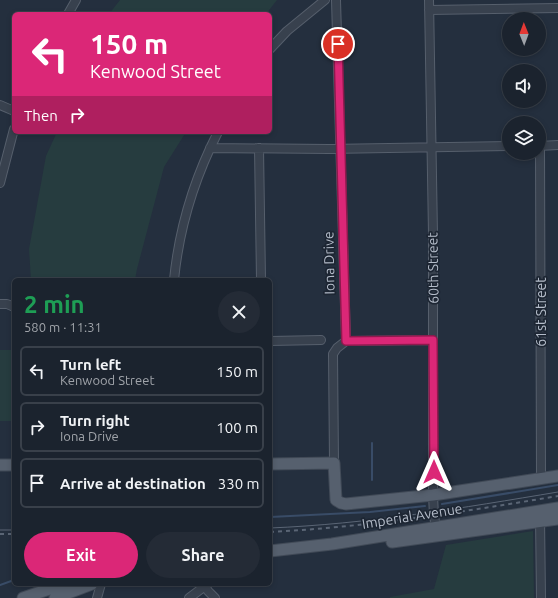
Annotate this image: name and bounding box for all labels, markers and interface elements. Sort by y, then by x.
north arrow [502,12,546,56]
map controls [502,12,546,160]
pin [321,27,355,61]
icon: left [24,28,76,80]
text: 150 m [90,28,168,59]
icon: arrive [327,33,349,55]
text: Kenwood Street [90,61,221,81]
button: sound [502,64,546,108]
icon: right [66,104,88,126]
text: Then [24,107,58,124]
button: layers [502,116,546,160]
street label: Iona Drive [320,231,338,295]
street label: 60th Street [424,232,442,304]
street label: 61st Street [533,277,549,347]
text: 2 min [24,291,85,318]
button: close [218,291,260,333]
text: 580 m · 11:31 [24,320,102,334]
text: Turn left [60,356,121,373]
icon: left [26,360,48,382]
text: 150 m [216,363,258,380]
text: Kenwood Street [60,373,155,387]
text: Turn right [60,412,130,429]
icon: right [26,416,48,438]
text: 100 m [216,419,258,436]
text: Iona Drive [60,429,119,443]
position arrow [413,451,455,493]
icon: arrive [26,472,48,494]
text: Arrive at destination [60,475,206,492]
text: 330 m [218,475,260,492]
street label: Imperial Avenue [361,500,463,532]
button: Exit [24,532,138,578]
button: Share [146,532,260,578]

